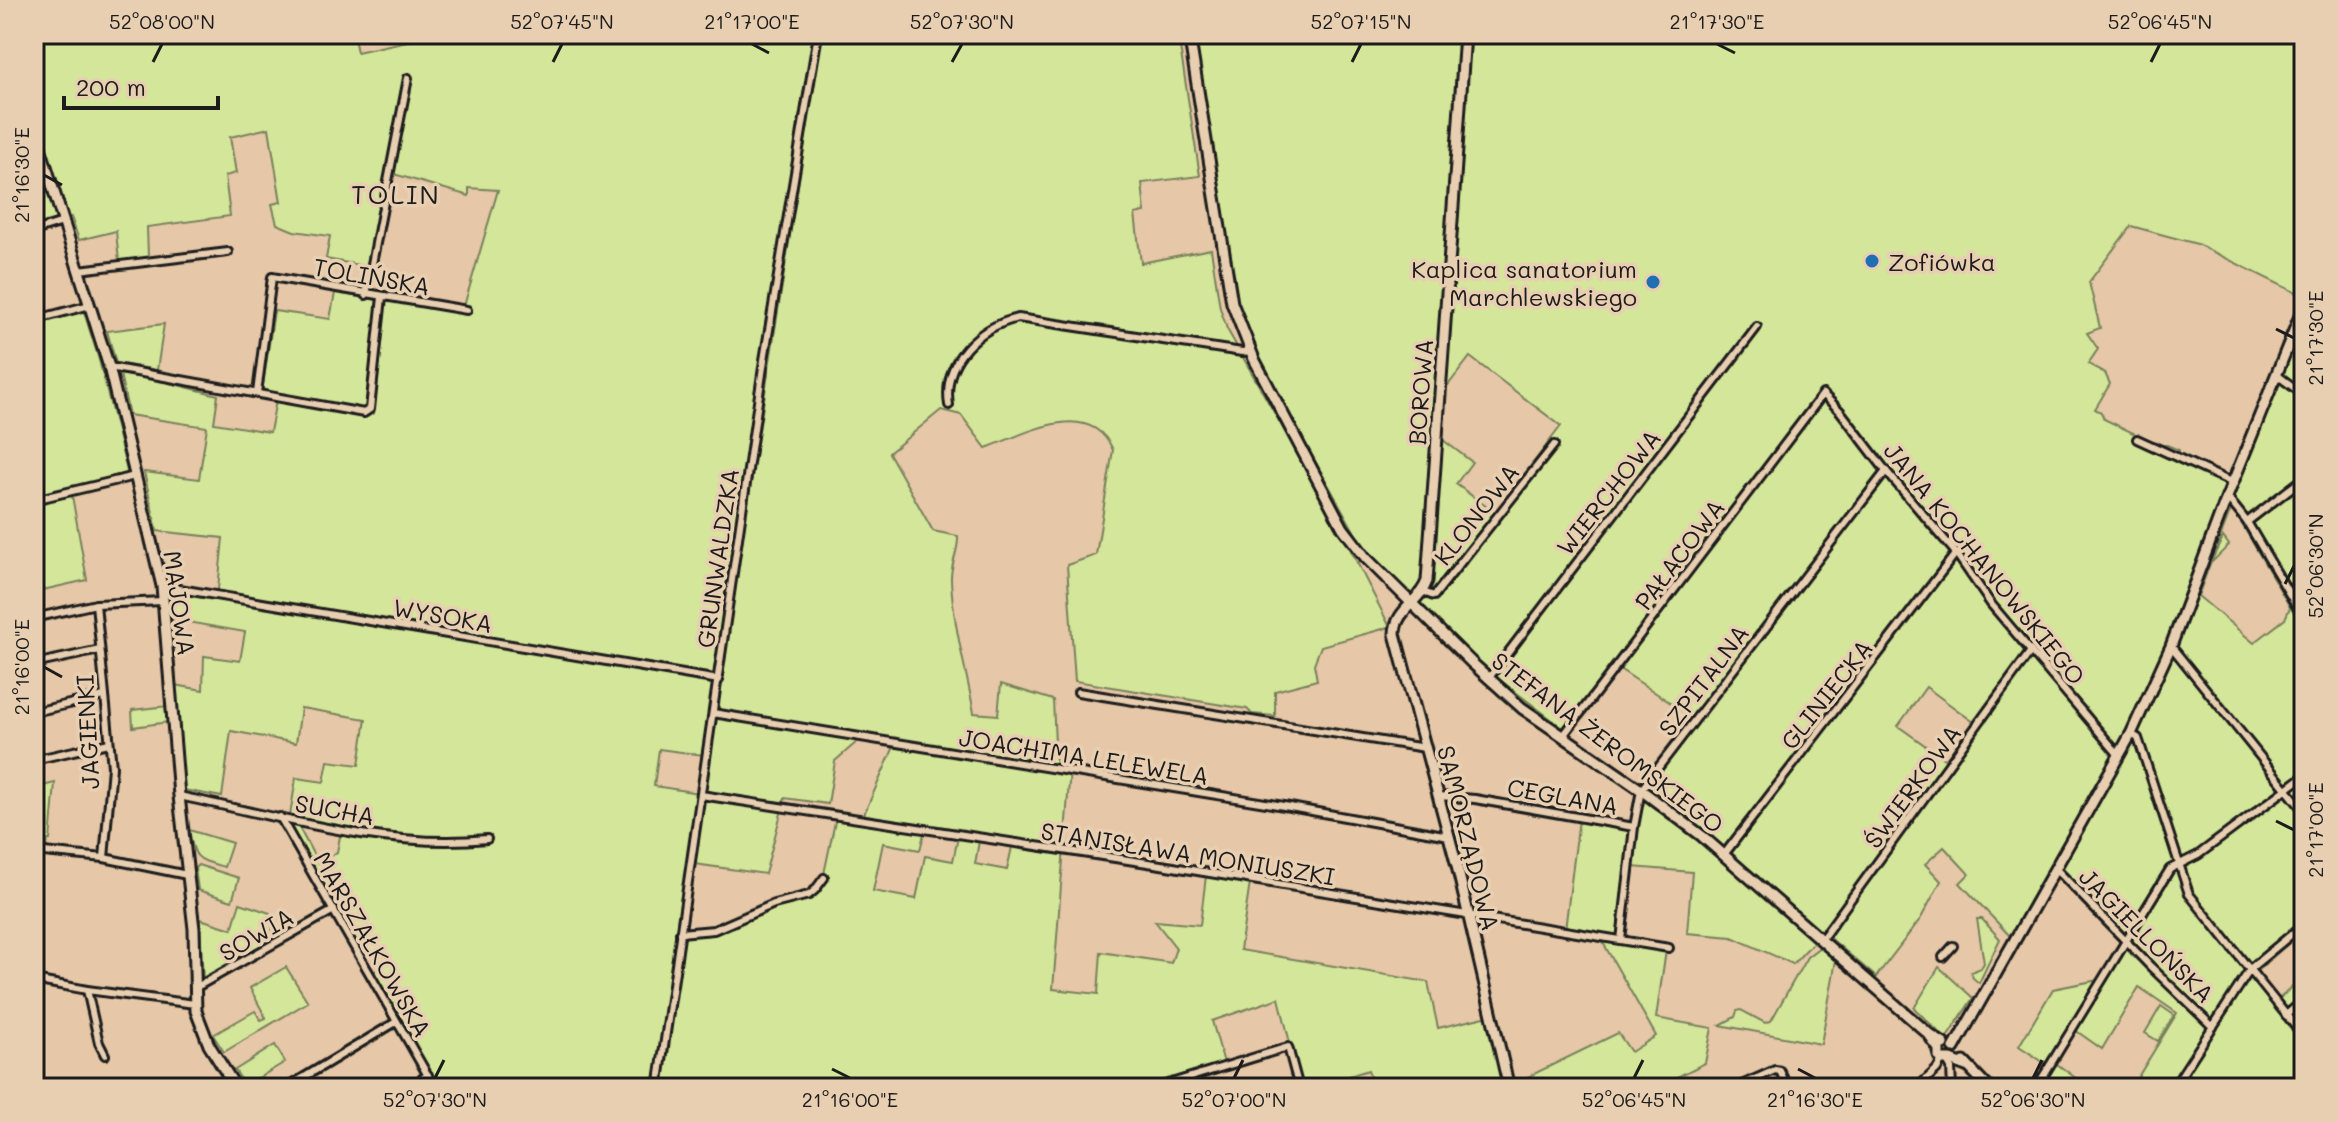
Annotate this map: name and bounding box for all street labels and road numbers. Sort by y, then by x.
street label: TOLIŃSKA [311,250,433,302]
street label: BOROWA [1401,338,1439,446]
street label: WIERCHOWA [1549,423,1667,561]
street label: JANA KOCHANOWSKIEGO [1878,435,2092,691]
street label: KLONOWA [1427,457,1525,571]
street label: GRUNWALDZKA [689,466,745,650]
street label: PAŁACOWA [1627,492,1731,616]
street label: MAJOWA [157,549,203,657]
street label: WYSOKA [391,591,495,639]
street label: SZPITALNA [1651,618,1755,742]
street label: GLINIECKA [1773,633,1879,755]
street label: STEFANA ŻEROMSKIEGO [1486,645,1730,839]
street label: JAGIENKI [69,674,105,790]
street label: ŚWIERKOWA [1857,718,1967,854]
street label: JOACHIMA LELEWELA [957,721,1211,791]
street label: SAMORZĄDOWA [1431,742,1507,934]
street label: CEGLANA [1505,771,1621,821]
street label: SUCHA [293,787,377,831]
street label: STANISŁAWA MONIUSZKI [1039,814,1337,892]
street label: MARSZAŁKOWSKA [307,846,439,1042]
street label: JAGIELLOŃSKA [2073,861,2221,1009]
street label: SOWIA [213,900,299,968]

